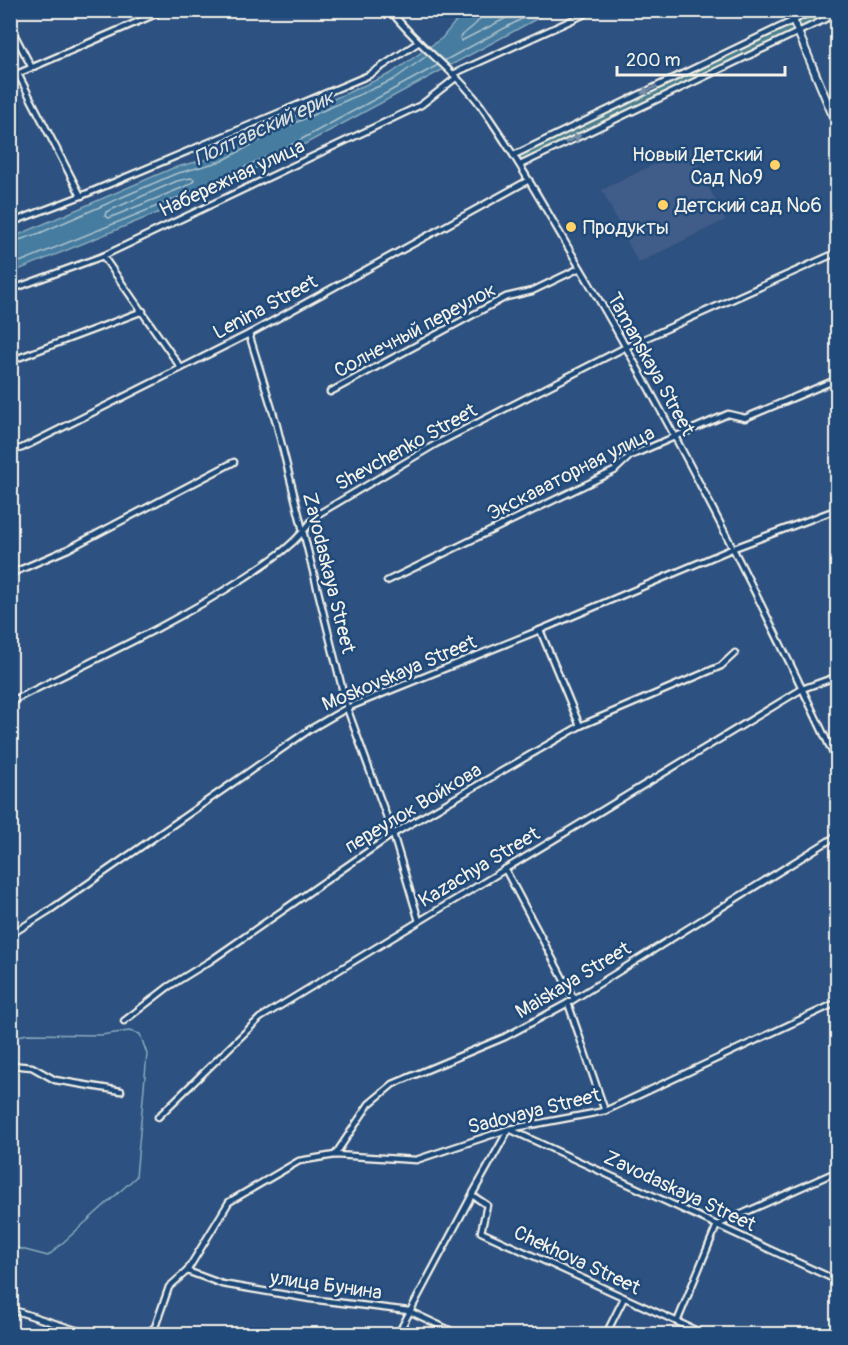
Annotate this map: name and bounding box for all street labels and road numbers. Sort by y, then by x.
street label: Набережная улица [155,133,309,223]
street label: Lenina Street [209,269,322,345]
street label: Солнечный переулок [330,277,500,383]
street label: Tamanskaya Street [601,288,701,441]
street label: Shevchenko Street [331,397,482,496]
street label: Экскаваторная улица [483,420,659,526]
street label: Zavodaskaya Street [297,490,361,657]
street label: Moskovskaya Street [318,629,481,717]
street label: переулок Войкова [340,757,486,859]
street label: Kazachya Street [414,821,545,913]
street label: Maiskaya Street [511,935,636,1024]
street label: Sadovaya Street [465,1082,604,1140]
street label: Zavodaskaya Street [600,1145,761,1238]
street label: Chekhova Street [510,1220,645,1301]
street label: улица Бунина [267,1265,384,1305]

